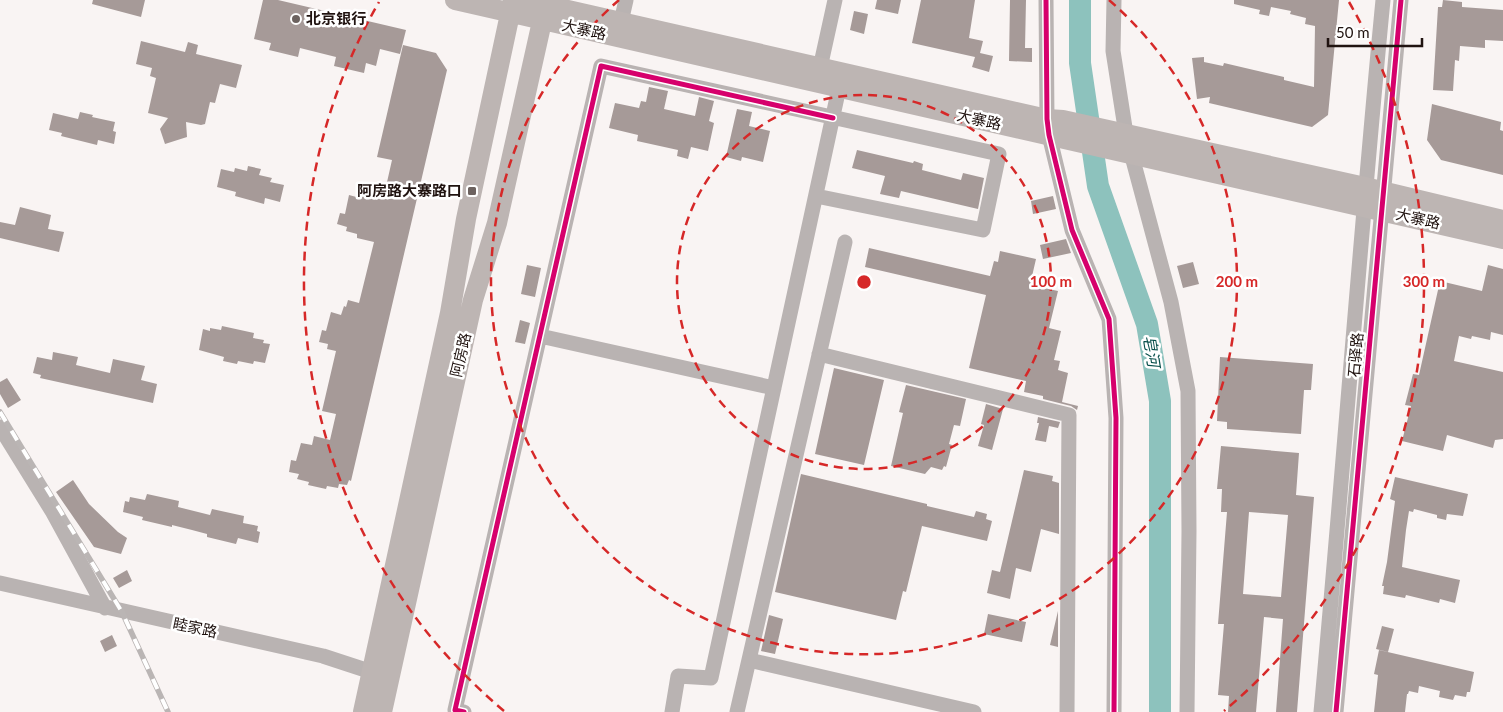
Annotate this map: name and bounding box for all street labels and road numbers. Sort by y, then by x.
street label: 大寨路 [560,15,608,43]
street label: 大寨路 [955,105,1003,133]
street label: 大寨路 [1394,204,1442,232]
street label: 阿房路 [446,331,474,379]
street label: 石驿路 [1344,332,1366,378]
street label: 睦家路 [171,614,219,641]

